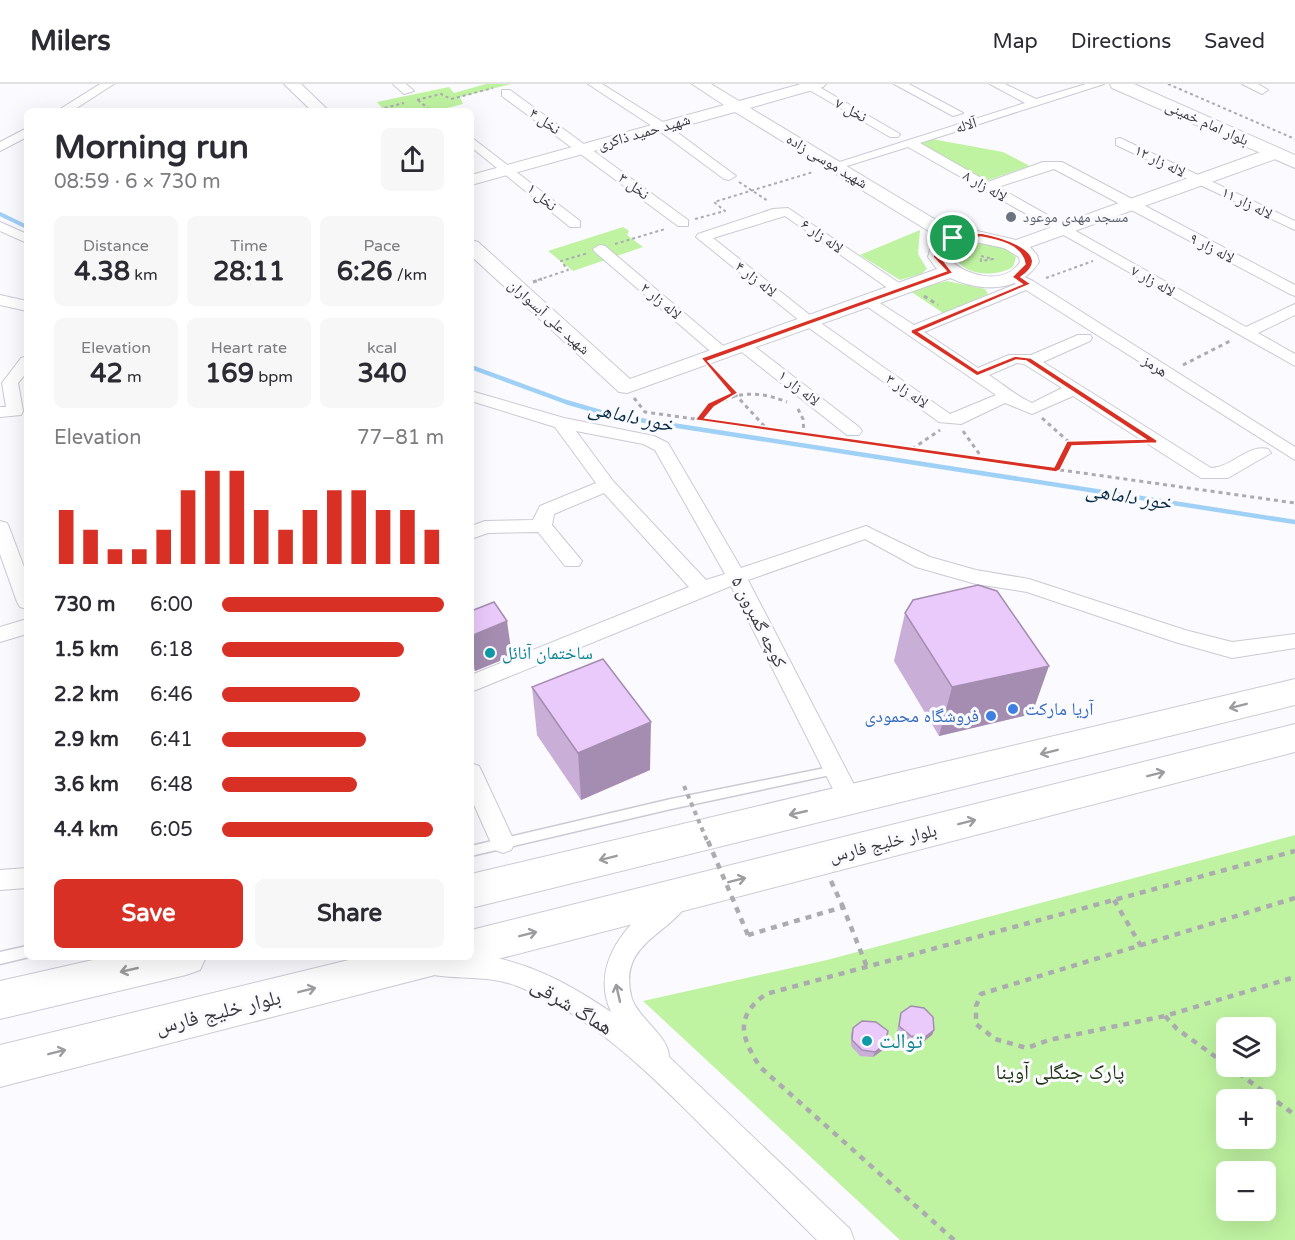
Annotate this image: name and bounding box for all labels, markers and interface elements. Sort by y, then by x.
text: Milers [30,24,111,58]
text: Map [992,29,1038,54]
text: Directions [1071,29,1171,54]
text: Saved [1204,29,1265,54]
street label: نخل ۷ [831,94,870,127]
street label: بلوار امام خمینی [1162,97,1251,150]
street label: نخل ۴ [525,104,564,139]
street label: شهید حمید ذاکری [596,110,693,155]
street label: آلاله [953,113,980,137]
text: Morning run [54,128,249,167]
button: share [381,128,444,191]
street label: شهید موسی زاده [783,130,871,193]
street label: لاله زار ۱۲ [1132,141,1188,181]
street label: لاله زار ۸ [960,166,1010,206]
street label: نخل ۳ [615,169,653,204]
text: 08:59 · 6 × 730 m [54,170,221,194]
street label: نخل ۱ [523,179,561,215]
street label: لاله زار ۱۱ [1219,183,1275,223]
place label: مسجد مهدی موعود [1023,208,1128,227]
marker: مسجد مهدی موعود [1004,210,1018,224]
pin [927,212,978,263]
street label: لاله زار ۶ [797,215,847,257]
icon: arrive [936,221,969,254]
street label: لاله زار ۹ [1187,229,1237,267]
text: Distance [83,236,149,256]
text: Time [230,236,268,256]
text: Pace [364,236,400,256]
text: 4.38 [74,256,130,287]
text: 28:11 [213,256,285,287]
text: 6:26 [337,256,393,287]
street label: لاله زار ۴ [732,257,780,301]
street label: لاله زار ۷ [1128,262,1178,300]
text: km [130,265,158,285]
text: /km [393,265,427,285]
street label: شهید علی آبسواران [504,276,594,359]
street label: لاله زار ۲ [637,279,685,323]
text: Elevation [81,338,151,358]
text: Heart rate [211,338,287,358]
text: kcal [367,338,397,358]
street label: هرمز [1138,351,1171,381]
text: 42 [90,358,123,389]
text: 169 [205,358,254,389]
text: 340 [358,358,406,389]
street label: لاله زار ۱ [775,366,823,410]
text: m [123,367,142,387]
text: bpm [254,367,293,387]
street label: لاله زار ۳ [882,370,932,412]
water label: خور داماهی [586,396,676,438]
text: Elevation [54,426,141,450]
text: 77–81 m [357,426,444,450]
water label: خور داماهی [1084,478,1174,516]
street label: کوچه گمبرون ۵ [727,573,792,672]
text: 730 m [54,593,115,617]
text: 6:00 [150,593,193,617]
text: 1.5 km [54,638,119,662]
text: 6:18 [150,638,193,662]
place label: ساختمان آنائل [502,642,593,664]
marker: ساختمان آنائل [483,646,497,660]
text: 2.2 km [54,683,119,707]
text: 6:46 [150,683,193,707]
place label: آریا مارکت [1025,698,1094,720]
one-way arrow [1229,700,1248,712]
marker: آریا مارکت [1006,702,1020,716]
place label: فروشگاه محمودی [864,705,979,727]
marker: فروشگاه محمودی [984,709,998,723]
text: 2.9 km [54,728,119,752]
text: 6:41 [150,728,193,752]
one-way arrow [1040,746,1059,758]
one-way arrow [1146,767,1165,779]
text: 3.6 km [54,773,119,797]
text: 6:48 [150,773,193,797]
one-way arrow [789,808,808,819]
one-way arrow [957,815,976,827]
text: 4.4 km [54,818,118,842]
text: 6:05 [150,818,193,842]
street label: بلوار خلیج فارس [827,819,939,868]
one-way arrow [599,853,618,865]
one-way arrow [727,874,746,886]
button: Save [54,879,243,948]
button: Share [255,879,444,948]
one-way arrow [518,927,537,939]
one-way arrow [120,965,139,977]
street label: هماگ شرقی [526,972,617,1041]
one-way arrow [297,983,316,995]
one-way arrow [612,984,623,1003]
street label: بلوار خلیج فارس [153,985,283,1040]
map controls [1216,1017,1276,1221]
button: layers [1216,1017,1276,1077]
place label: توالت [879,1029,923,1054]
marker: توالت [860,1034,874,1048]
one-way arrow [47,1046,66,1058]
park label: پارک جنگلی آوینا [996,1060,1124,1085]
button: + [1216,1089,1276,1149]
button: − [1216,1161,1276,1221]

